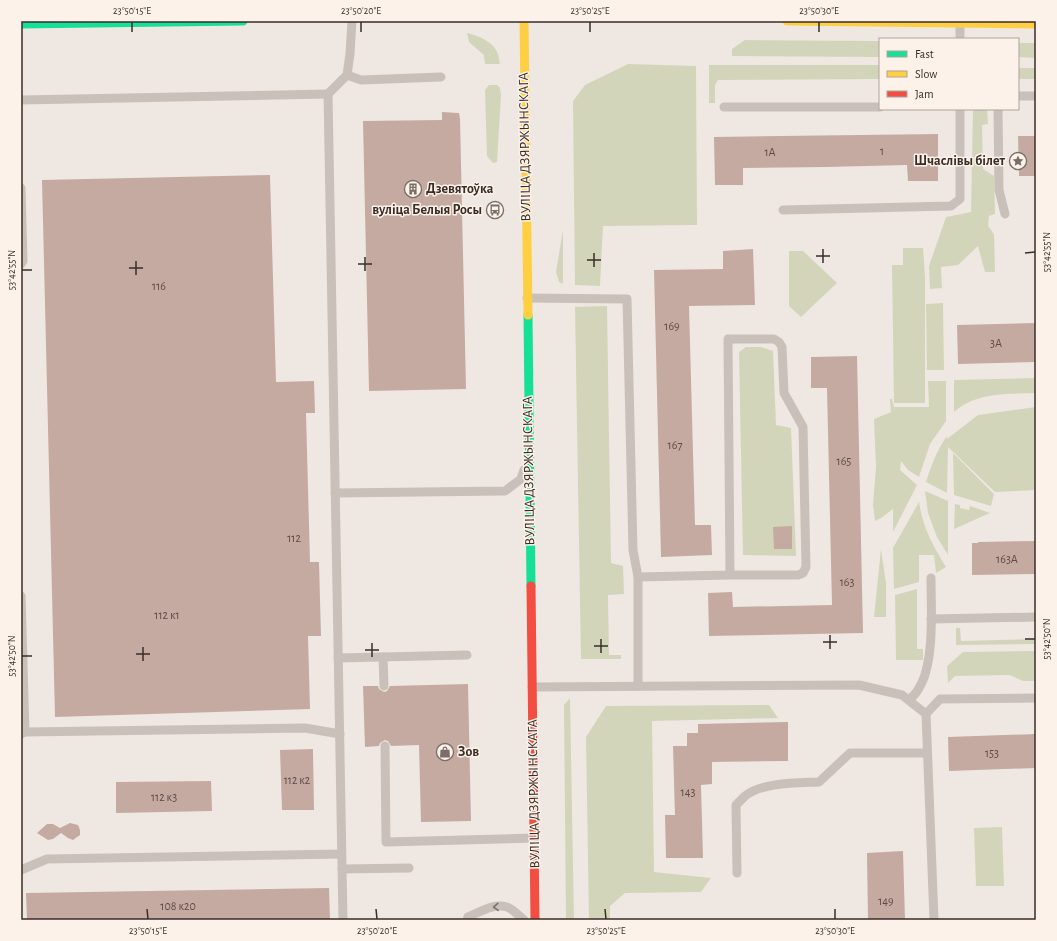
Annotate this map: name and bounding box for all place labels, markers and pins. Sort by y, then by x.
place icon: Шчаслівы білет [1008,151,1028,171]
place label: Шчаслівы білет [914,154,1006,168]
building icon: Дзевятоўка [403,179,423,199]
place label: Дзевятоўка [426,182,494,196]
bus stop icon: вуліца Белыя Росы [485,200,505,220]
place label: вуліца Белыя Росы [372,203,482,217]
shop icon: Зов [435,742,455,762]
place label: Зов [458,745,479,759]

